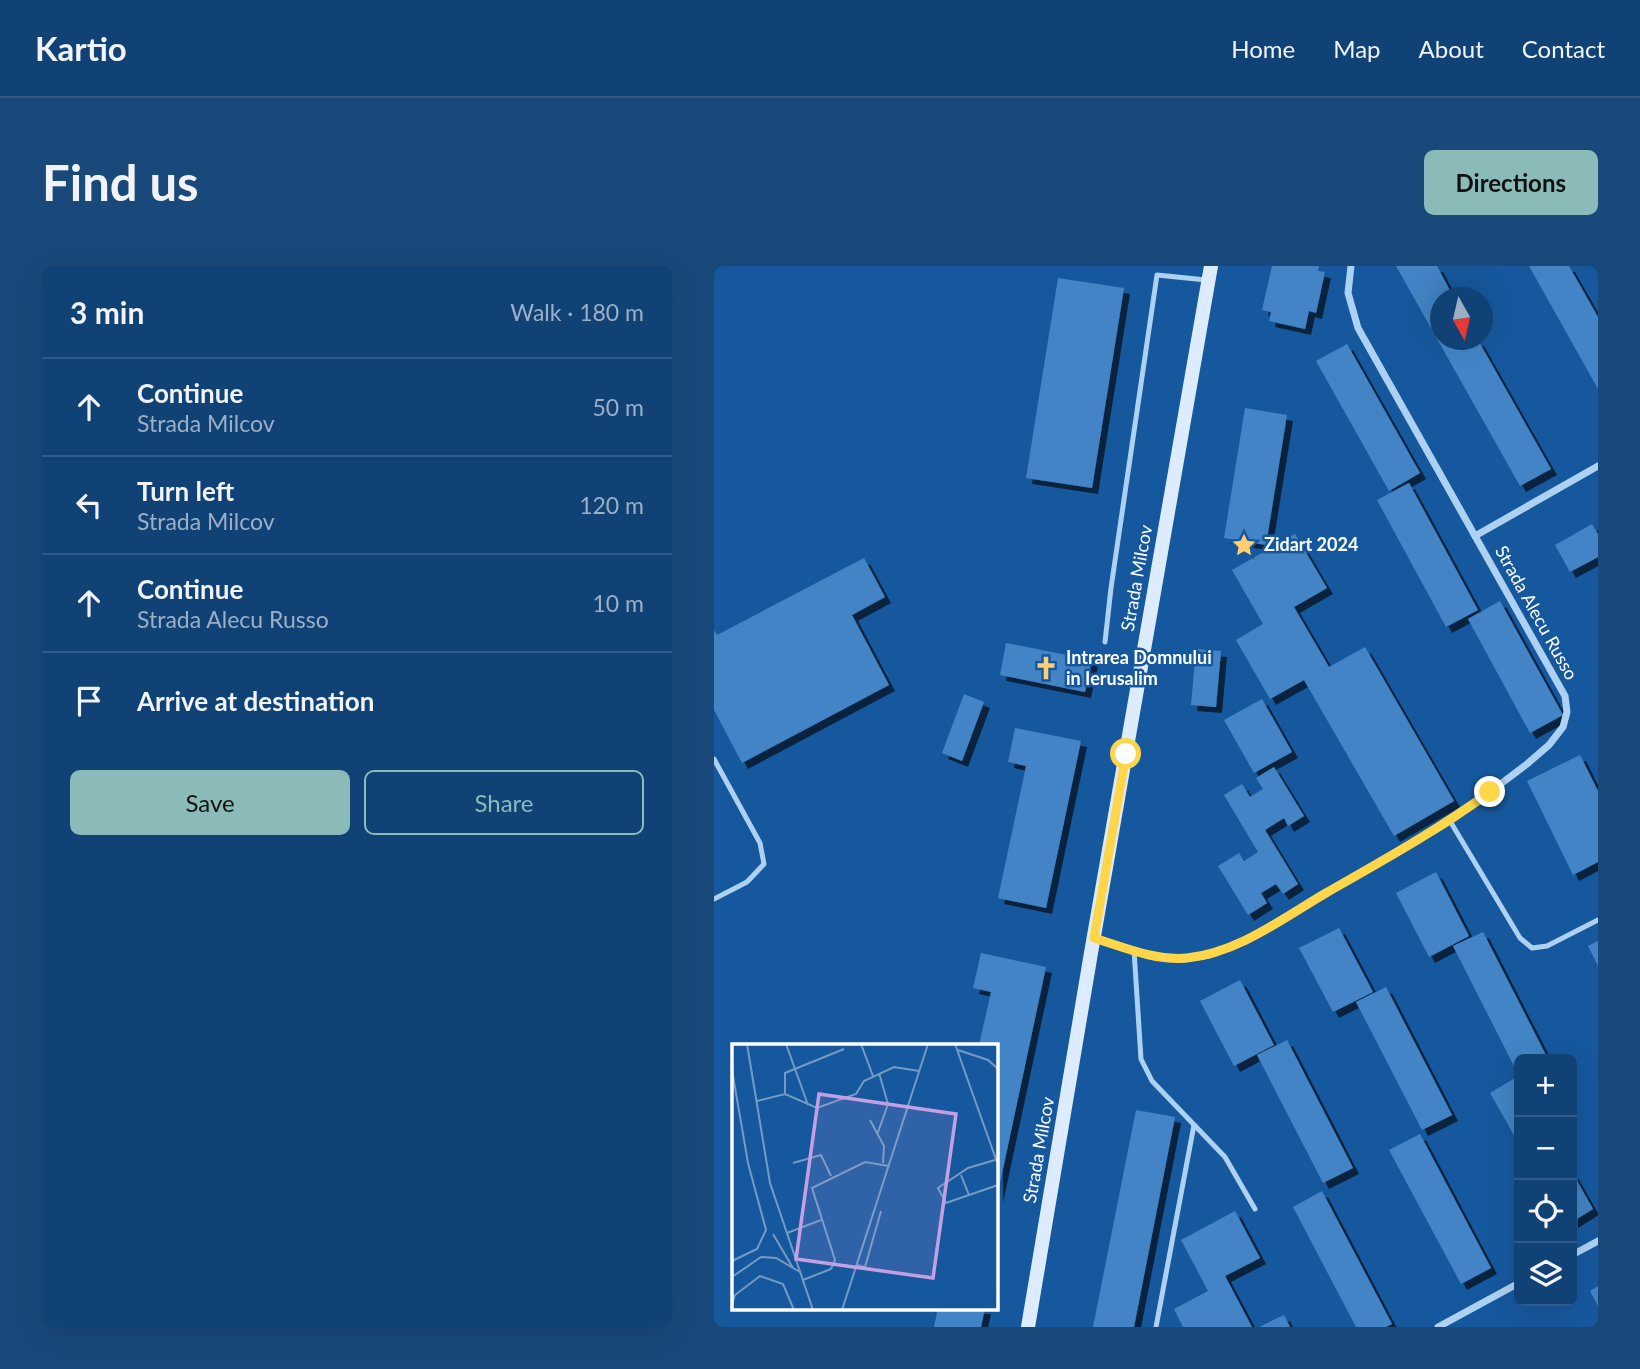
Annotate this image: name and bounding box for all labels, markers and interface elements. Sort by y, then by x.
text: Kartio [35,28,127,68]
text: Home [1231,34,1295,63]
text: Map [1333,34,1381,63]
text: About [1419,34,1484,63]
text: Contact [1522,34,1605,63]
button: Directions [1424,150,1598,215]
text: Find us [42,153,199,211]
north arrow [1430,287,1493,350]
text: 3 min [70,294,144,330]
text: Walk · 180 m [510,298,644,326]
text: Continue [137,377,243,409]
icon: ahead [70,388,108,426]
text: 50 m [593,393,644,421]
text: Strada Milcov [137,409,275,437]
text: Turn left [137,475,234,507]
icon: left [70,486,108,524]
text: 120 m [579,491,644,519]
text: Strada Milcov [137,507,275,535]
street label: Strada Milcov [1116,522,1156,633]
place icon: Zidart 2024 [1230,531,1258,559]
place label: Zidart 2024 [1264,533,1358,555]
street label: Strada Alecu Russo [1491,542,1583,683]
text: Continue [137,573,243,605]
icon: ahead [70,584,108,622]
text: 10 m [593,589,644,617]
text: Strada Alecu Russo [137,605,329,633]
place label: Intrarea Domnului in Ierusalim [1066,646,1212,689]
church icon: Intrarea Domnului in Ierusalim [1032,654,1060,682]
icon: arrive [70,682,108,720]
text: Arrive at destination [137,685,374,717]
route start [1110,738,1141,769]
button: Save [70,770,350,835]
button: Share [364,770,644,835]
route end [1474,776,1505,807]
inset map [732,1044,998,1310]
map controls [1514,1054,1577,1306]
button: + [1514,1054,1577,1117]
street label: Strada Milcov [1018,1094,1058,1205]
button: − [1514,1117,1577,1180]
button: locate [1514,1180,1577,1243]
button: layers [1514,1243,1577,1306]

